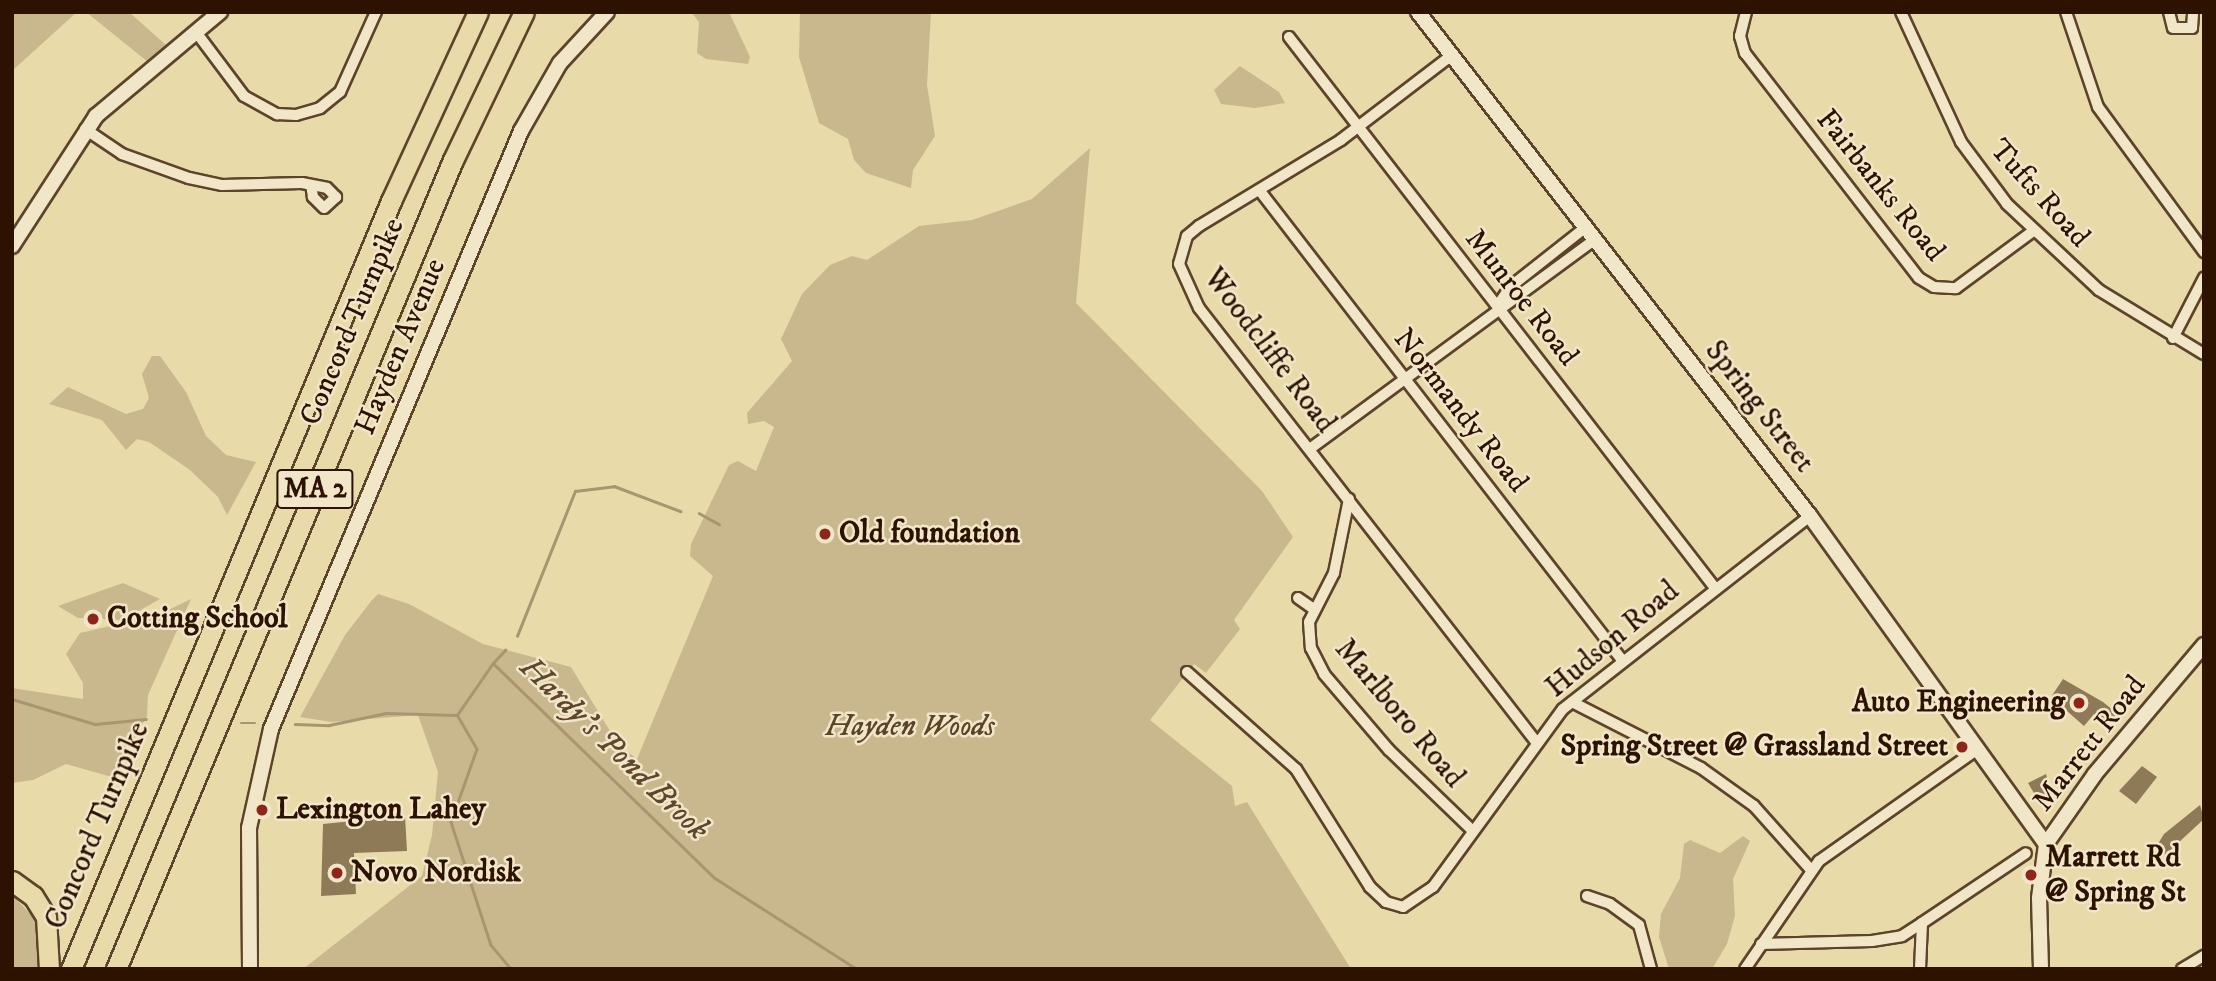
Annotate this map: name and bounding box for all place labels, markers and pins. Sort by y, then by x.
place label: Old foundation [839,516,1020,552]
marker: Old foundation [817,526,833,542]
place label: Cotting School [107,601,288,637]
marker: Cotting School [85,611,101,627]
place label: Auto Engineering [1852,685,2065,721]
marker: Auto Engineering [2071,695,2087,711]
place label: Spring Street @ Grassland Street [1561,729,1948,765]
marker: Spring Street @ Grassland Street [1954,739,1970,755]
place label: Lexington Lahey [276,792,486,828]
marker: Lexington Lahey [254,802,270,818]
place label: Marrett Rd @ Spring St [2045,840,2186,910]
place label: Novo Nordisk [351,855,521,891]
marker: Novo Nordisk [329,865,345,881]
marker: Marrett Rd @ Spring St [2023,867,2039,883]

